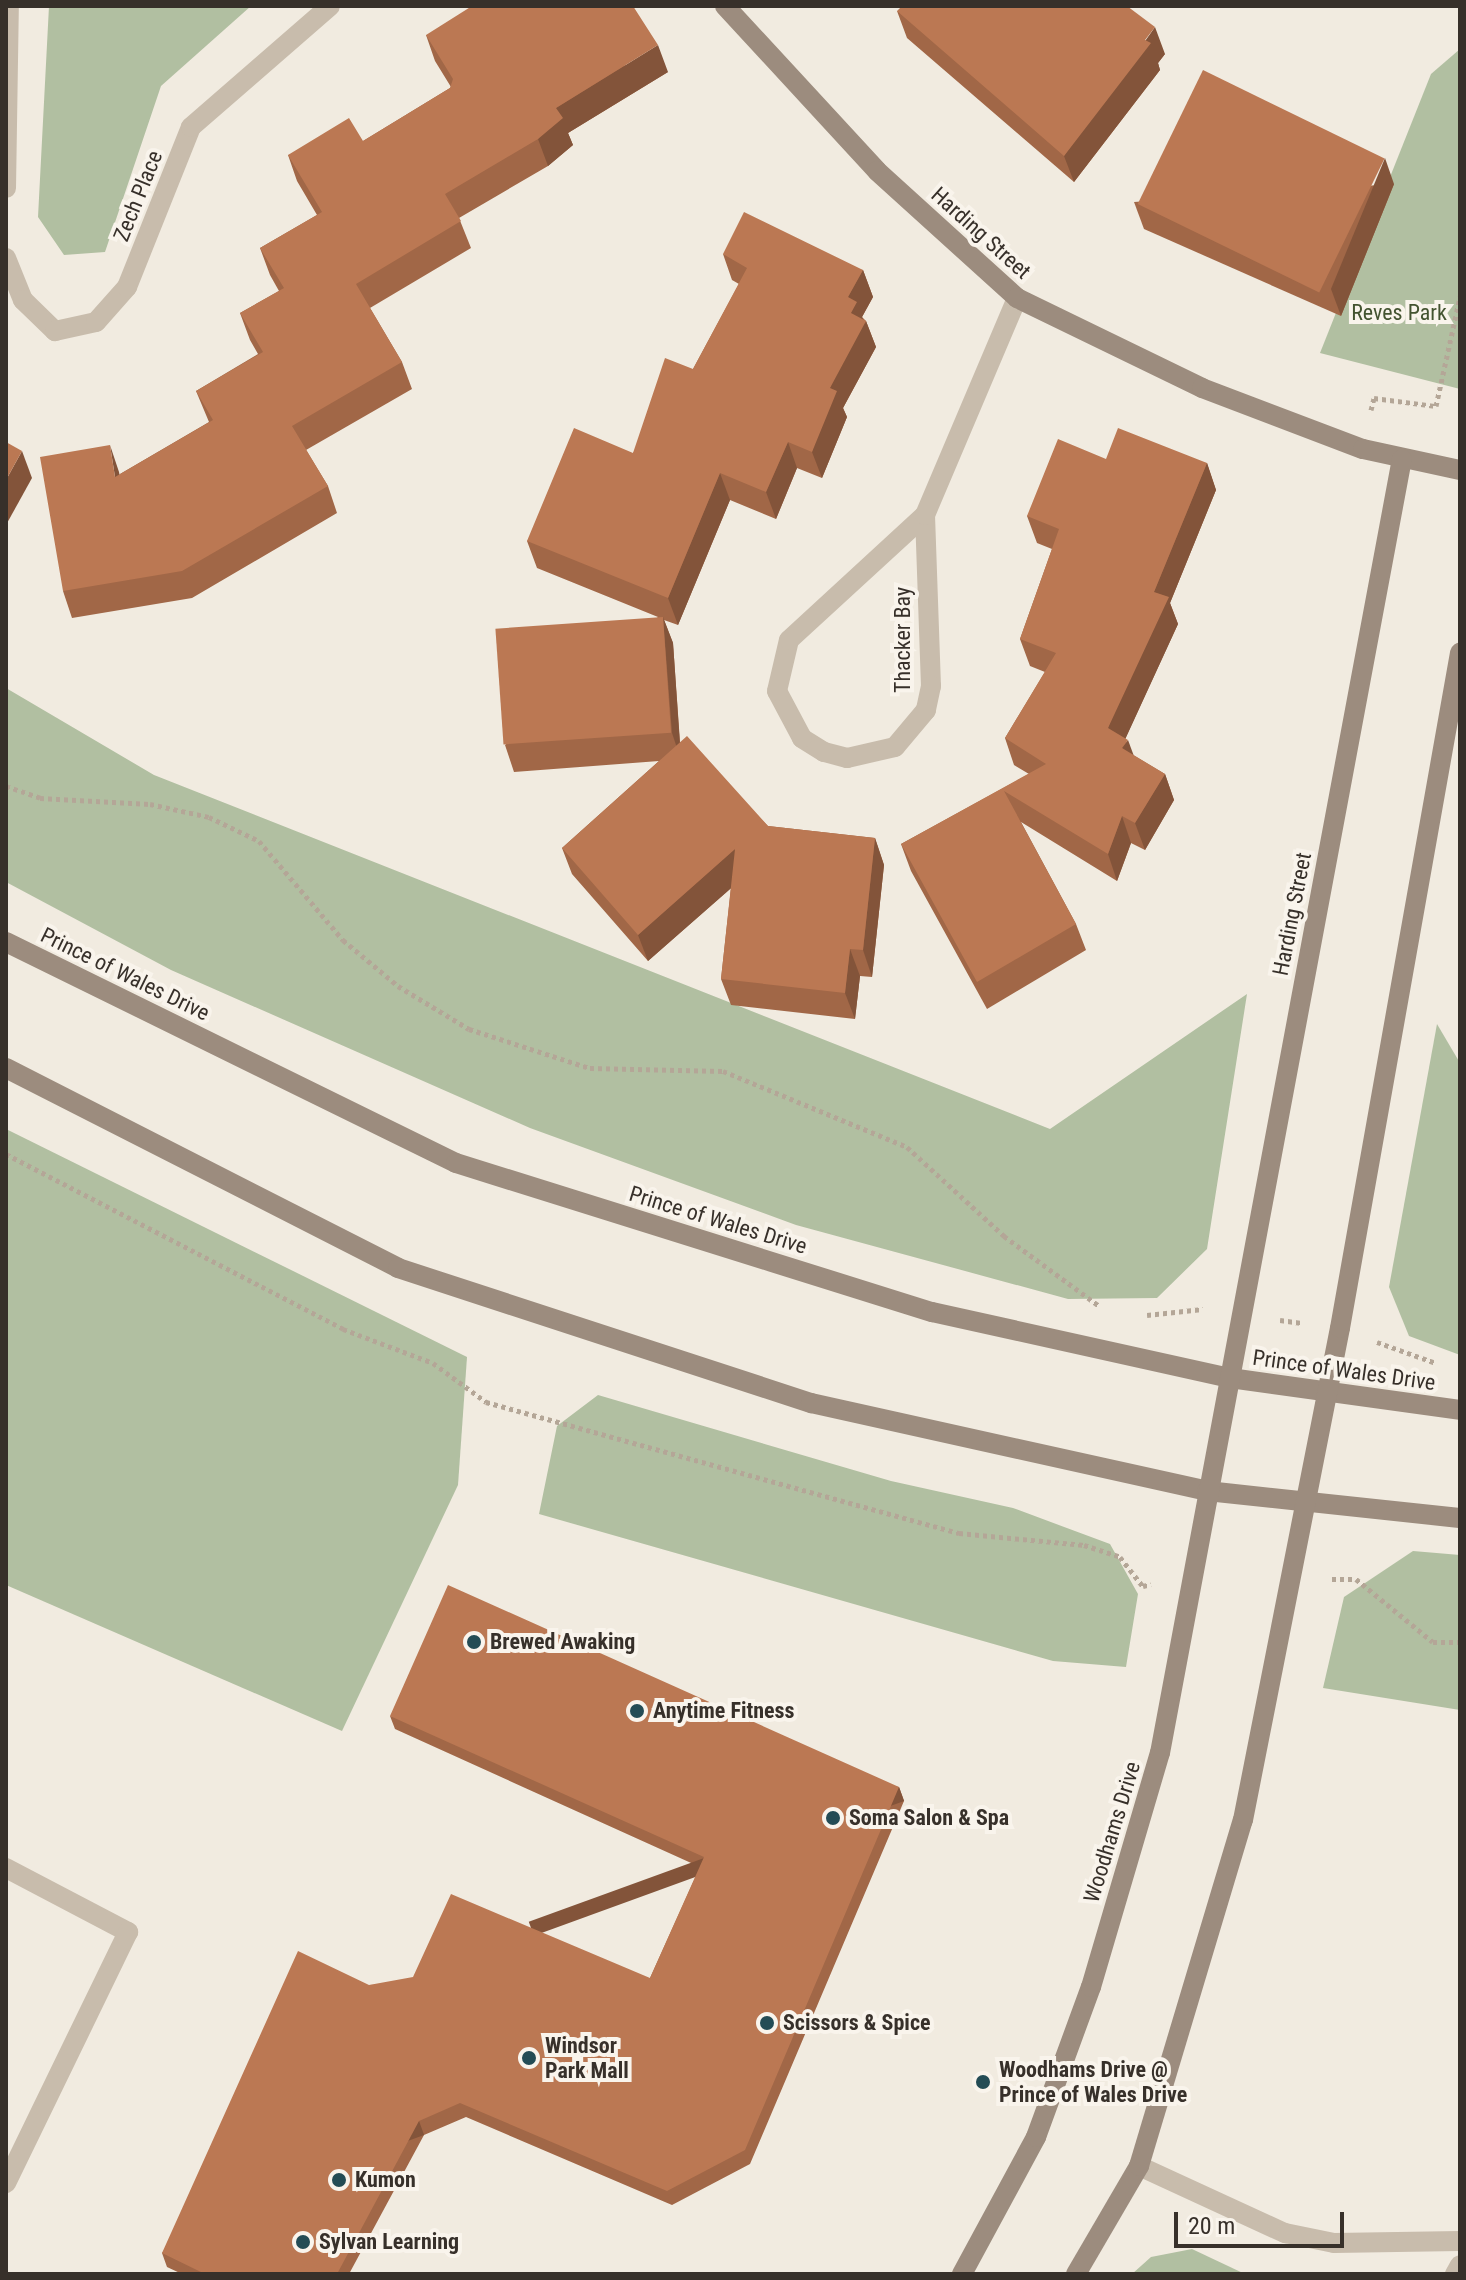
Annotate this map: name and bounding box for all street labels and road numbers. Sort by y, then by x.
street label: Zech Place [108,147,168,245]
street label: Harding Street [926,181,1036,285]
street label: Thacker Bay [890,587,916,693]
street label: Harding Street [1267,850,1317,978]
street label: Prince of Wales Drive [36,922,214,1026]
street label: Prince of Wales Drive [626,1180,810,1260]
street label: Prince of Wales Drive [1251,1344,1437,1396]
street label: Woodhams Drive [1078,1758,1146,1906]

